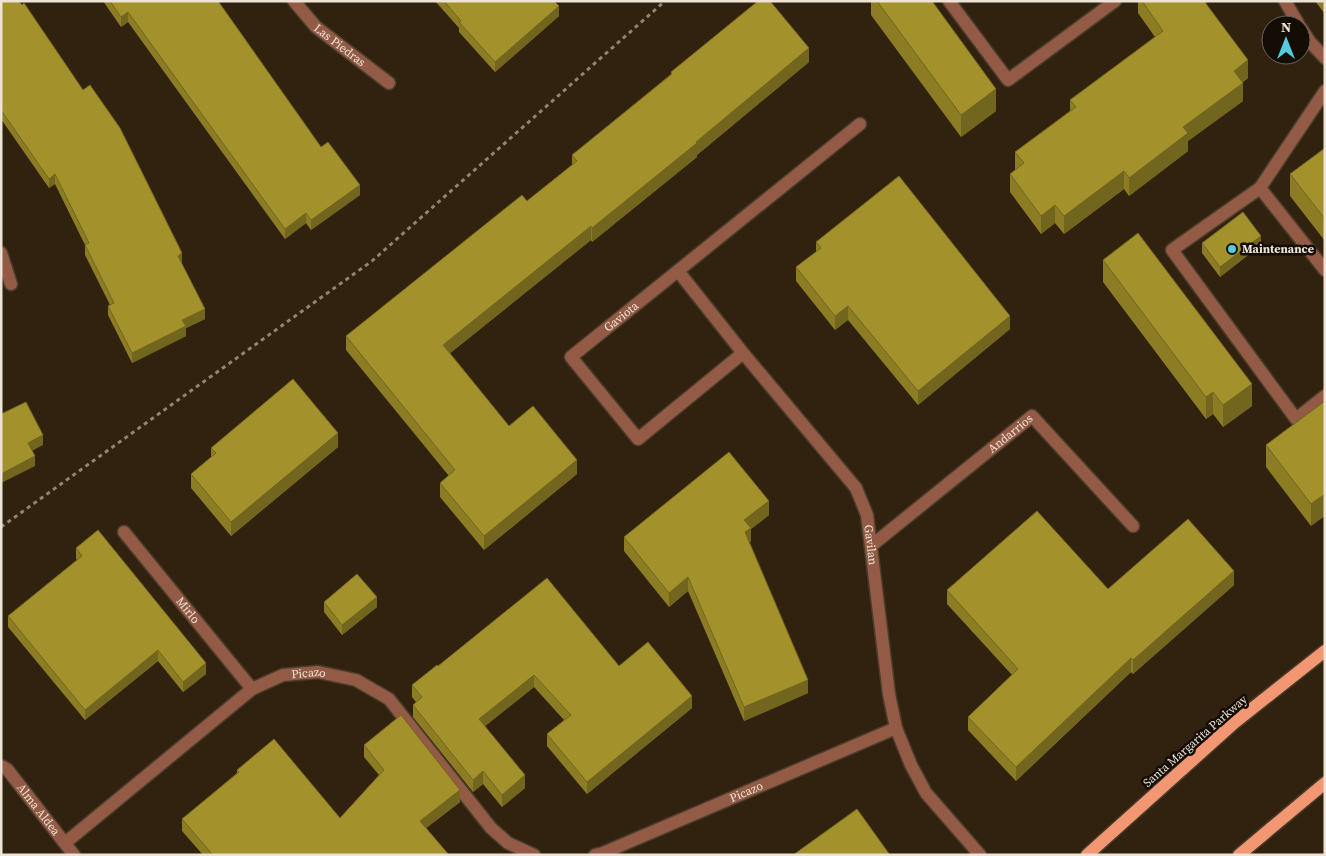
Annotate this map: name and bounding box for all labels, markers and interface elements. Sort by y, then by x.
north arrow [1261,15,1311,65]
text: N [1281,17,1291,37]
street label: Las Piedras [311,20,369,70]
place label: Maintenance [1242,241,1314,257]
marker: Maintenance [1226,243,1238,255]
street label: Gaviota [600,297,642,335]
street label: Andarrios [984,411,1036,457]
street label: Gavilan [860,524,881,566]
street label: Mirlo [172,594,204,627]
street label: Picazo [291,664,328,682]
street label: Santa Margarita Parkway [1140,691,1251,791]
street label: Picazo [727,778,766,806]
street label: Alma Aldea [13,780,64,839]

